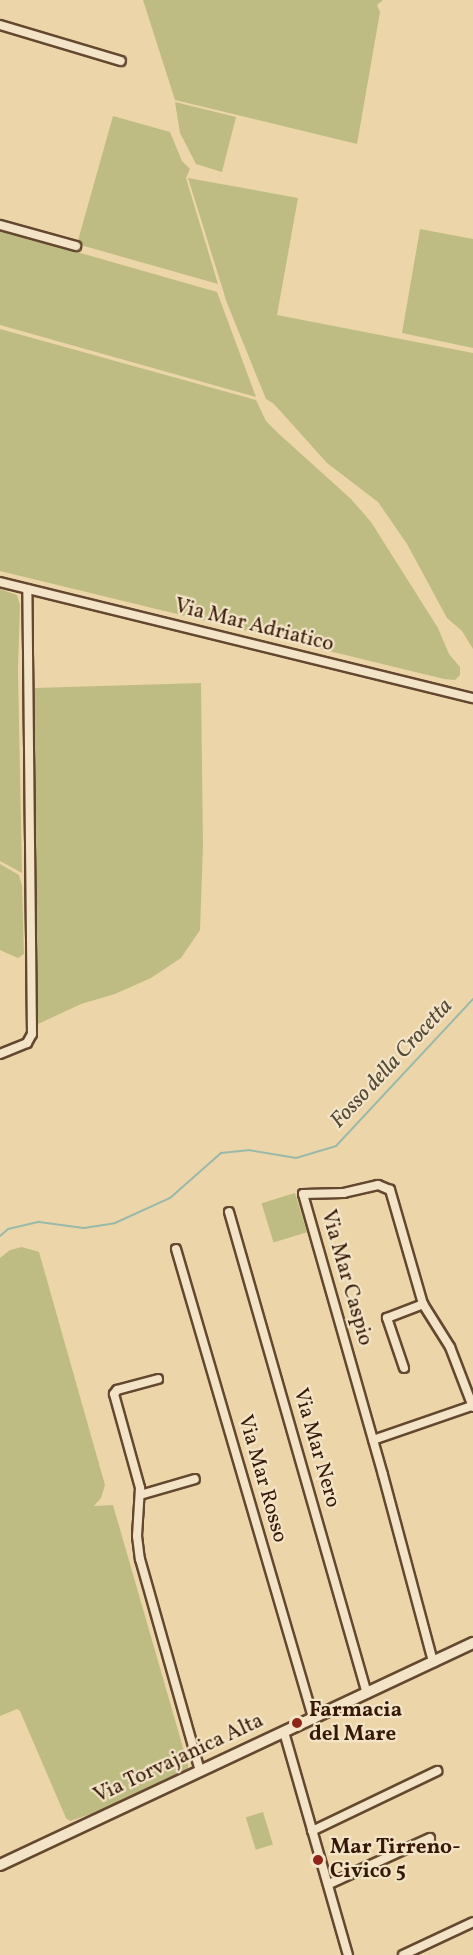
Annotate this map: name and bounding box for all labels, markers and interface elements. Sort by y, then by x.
street label: Via Mar Adriatico [172,594,336,658]
water label: Fosso della Crocetta [325,994,459,1134]
street label: Via Mar Caspio [315,1207,377,1349]
street label: Via Mar Nero [287,1385,345,1511]
street label: Via Mar Rosso [232,1412,292,1546]
place label: Farmacia del Mare [309,1698,402,1748]
street label: Via Torvajanica Alta [90,1709,268,1809]
marker: Farmacia del Mare [290,1716,304,1730]
place label: Mar Tirreno- Civico 5 [330,1835,461,1885]
marker: Mar Tirreno- Civico 5 [311,1853,325,1867]

